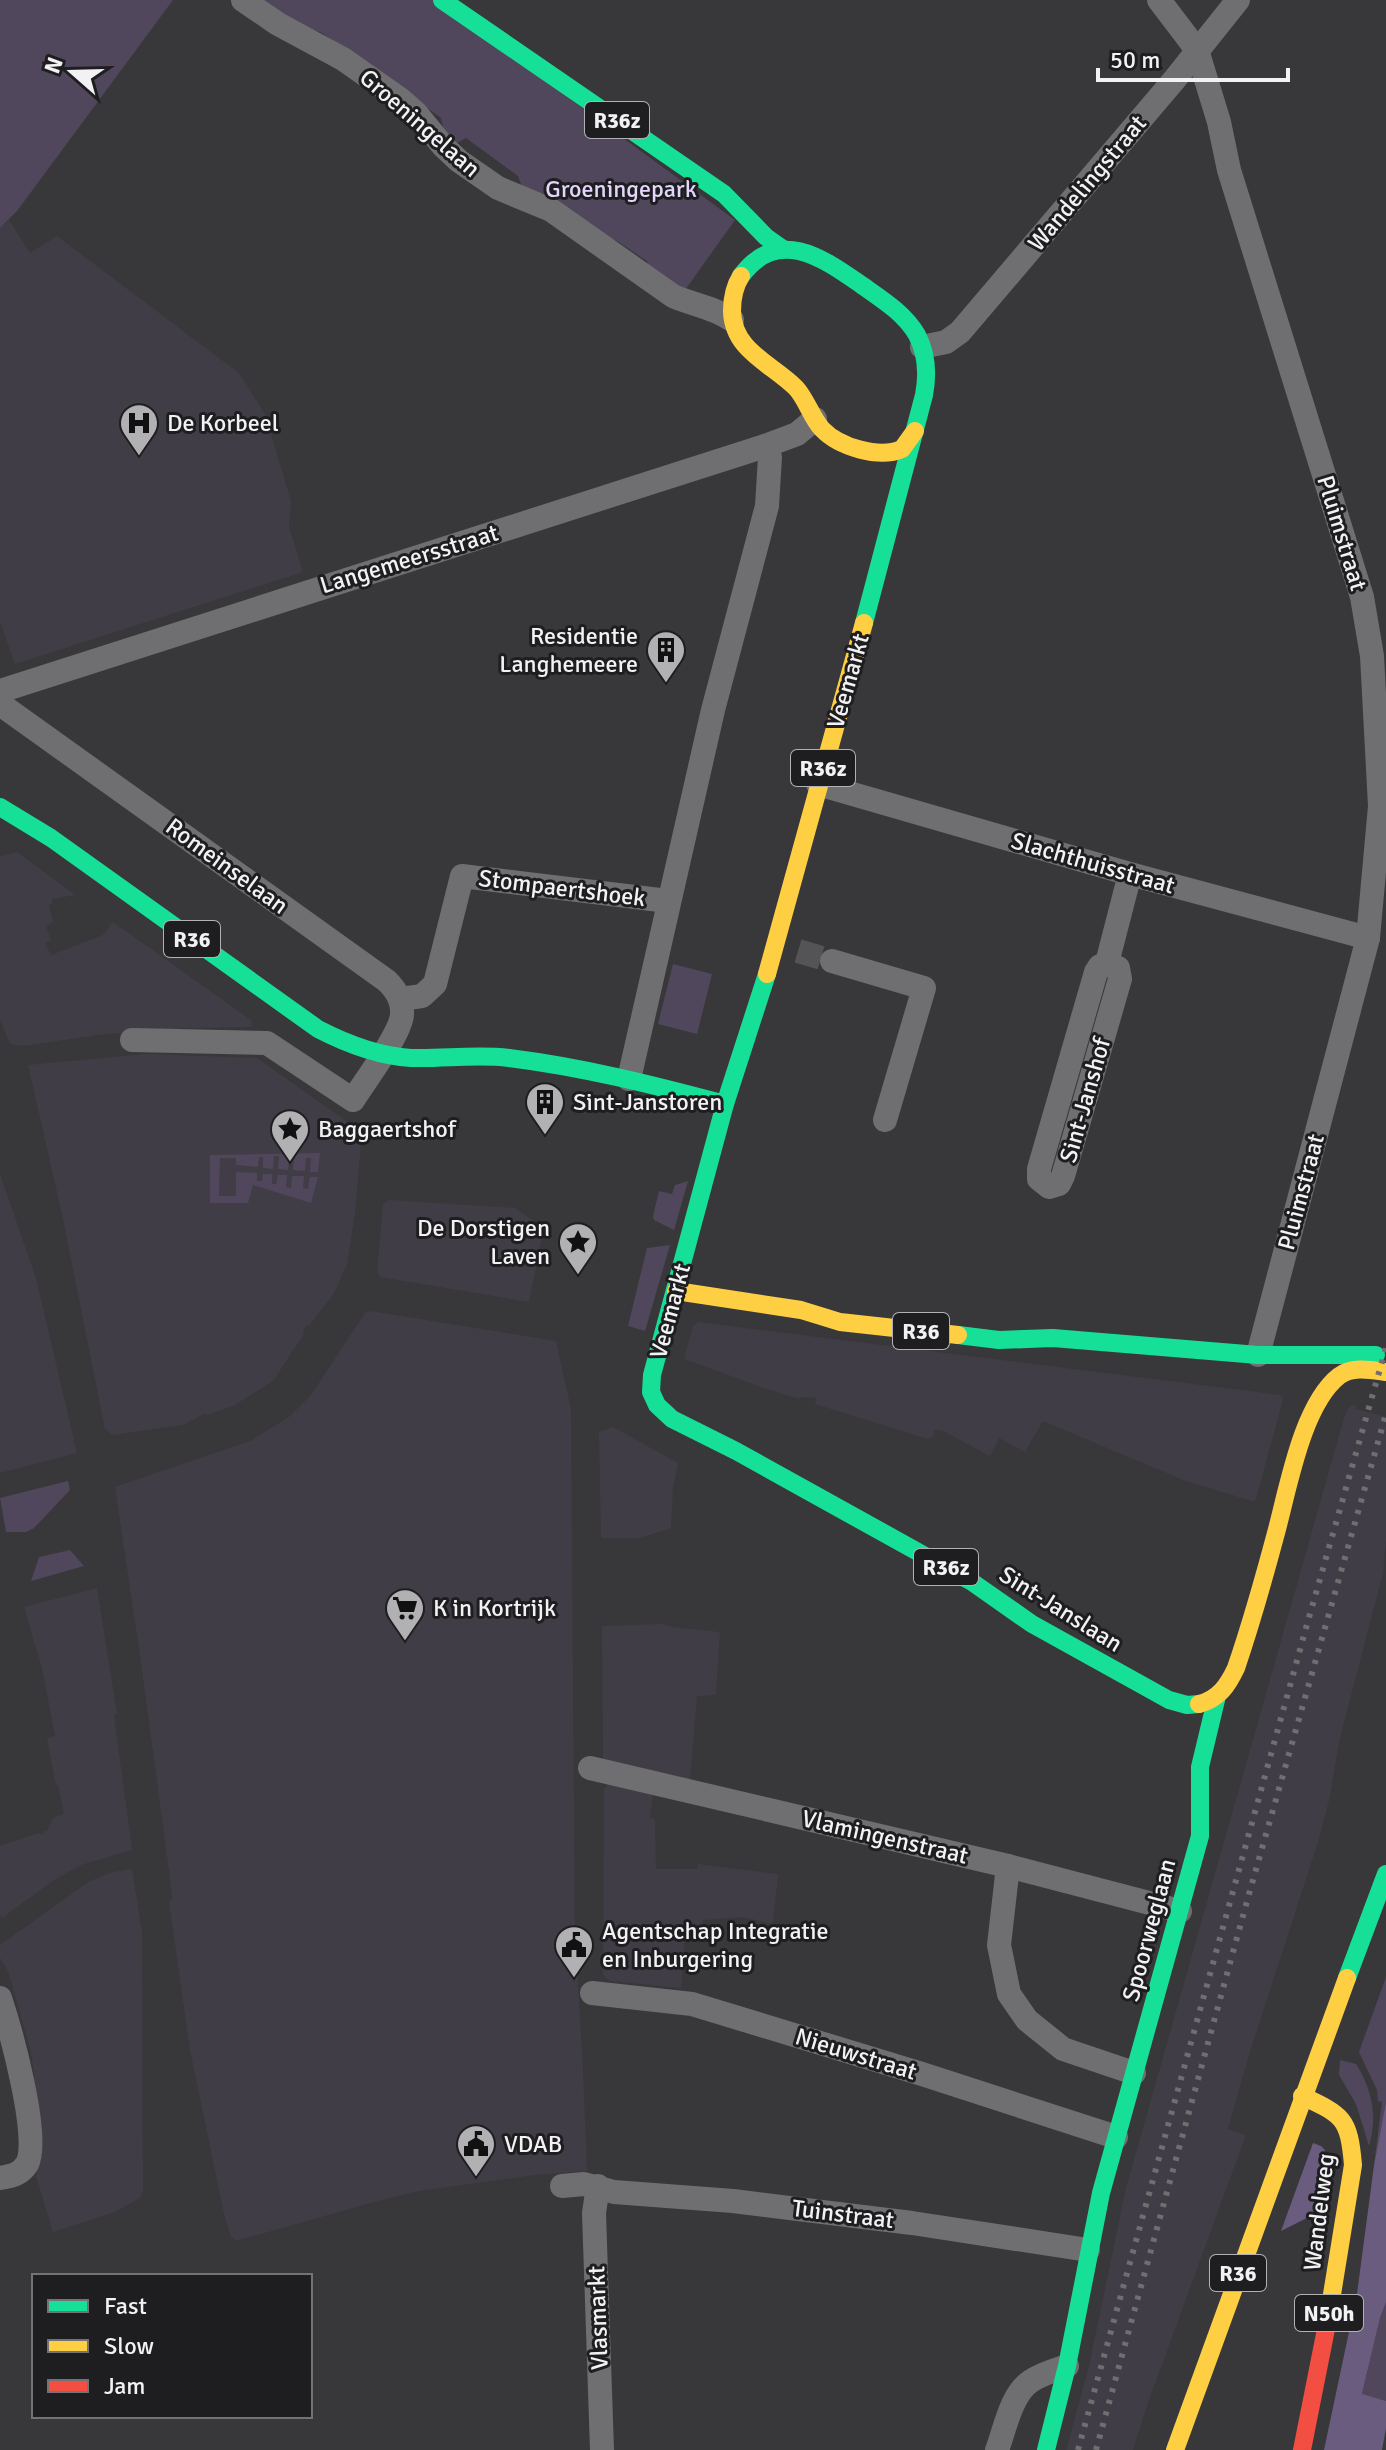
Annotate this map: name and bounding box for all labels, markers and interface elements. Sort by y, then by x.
north arrow [32,32,112,112]
scale bar [1098,32,1288,82]
text: 50 m [1110,45,1160,75]
text: N [38,54,69,77]
street label: Groeningelaan [353,62,487,184]
road number: R36z [585,102,649,138]
street label: Wandelingstraat [1021,109,1153,257]
park label: Groeningepark [545,174,697,204]
hospital icon: De Korbeel [118,402,160,457]
place label: De Korbeel [167,408,279,438]
street label: Pluimstraat [1310,472,1374,594]
street label: Langemeersstraat [316,518,502,600]
place label: Residentie Langhemeere [499,621,638,679]
building icon: Residentie Langhemeere [645,629,687,684]
street label: Veemarkt [820,630,876,732]
road number: R36z [791,750,855,786]
street label: Romeinselaan [160,811,294,921]
street label: Slachthuisstraat [1008,825,1178,901]
street label: Stompaertshoek [477,863,647,913]
road number: R36 [164,921,220,957]
street label: Sint-Janshof [1053,1033,1117,1166]
building icon: Sint-Janstoren [524,1081,566,1136]
place label: Sint-Janstoren [573,1087,722,1117]
place icon: Baggaertshof [269,1108,311,1163]
place label: Baggaertshof [318,1114,457,1144]
street label: Pluimstraat [1271,1131,1331,1253]
place label: De Dorstigen Laven [417,1213,550,1271]
place icon: De Dorstigen Laven [557,1221,599,1276]
street label: Veemarkt [643,1260,697,1362]
road number: R36 [893,1313,949,1349]
road number: R36z [914,1549,978,1585]
street label: Sint-Janslaan [994,1559,1128,1659]
supermarket icon: K in Kortrijk [384,1587,426,1642]
place label: K in Kortrijk [433,1593,556,1623]
street label: Vlamingenstraat [799,1803,971,1871]
street label: Spoorweglaan [1116,1855,1182,2005]
place label: Agentschap Integratie en Inburgering [602,1916,828,1974]
public building icon: Agentschap Integratie en Inburgering [553,1924,595,1979]
street label: Nieuwstraat [792,2021,920,2087]
public building icon: VDAB [455,2123,497,2178]
place label: VDAB [504,2129,562,2159]
street label: Wandelweg [1297,2152,1341,2272]
street label: Tuinstraat [790,2193,896,2235]
road number: R36 [1210,2255,1266,2291]
street label: Vlasmarkt [581,2265,615,2371]
legend [32,2274,312,2418]
text: Fast [104,2291,147,2321]
road number: N50h [1295,2295,1363,2331]
text: Slow [104,2331,154,2361]
text: Jam [104,2371,145,2401]

